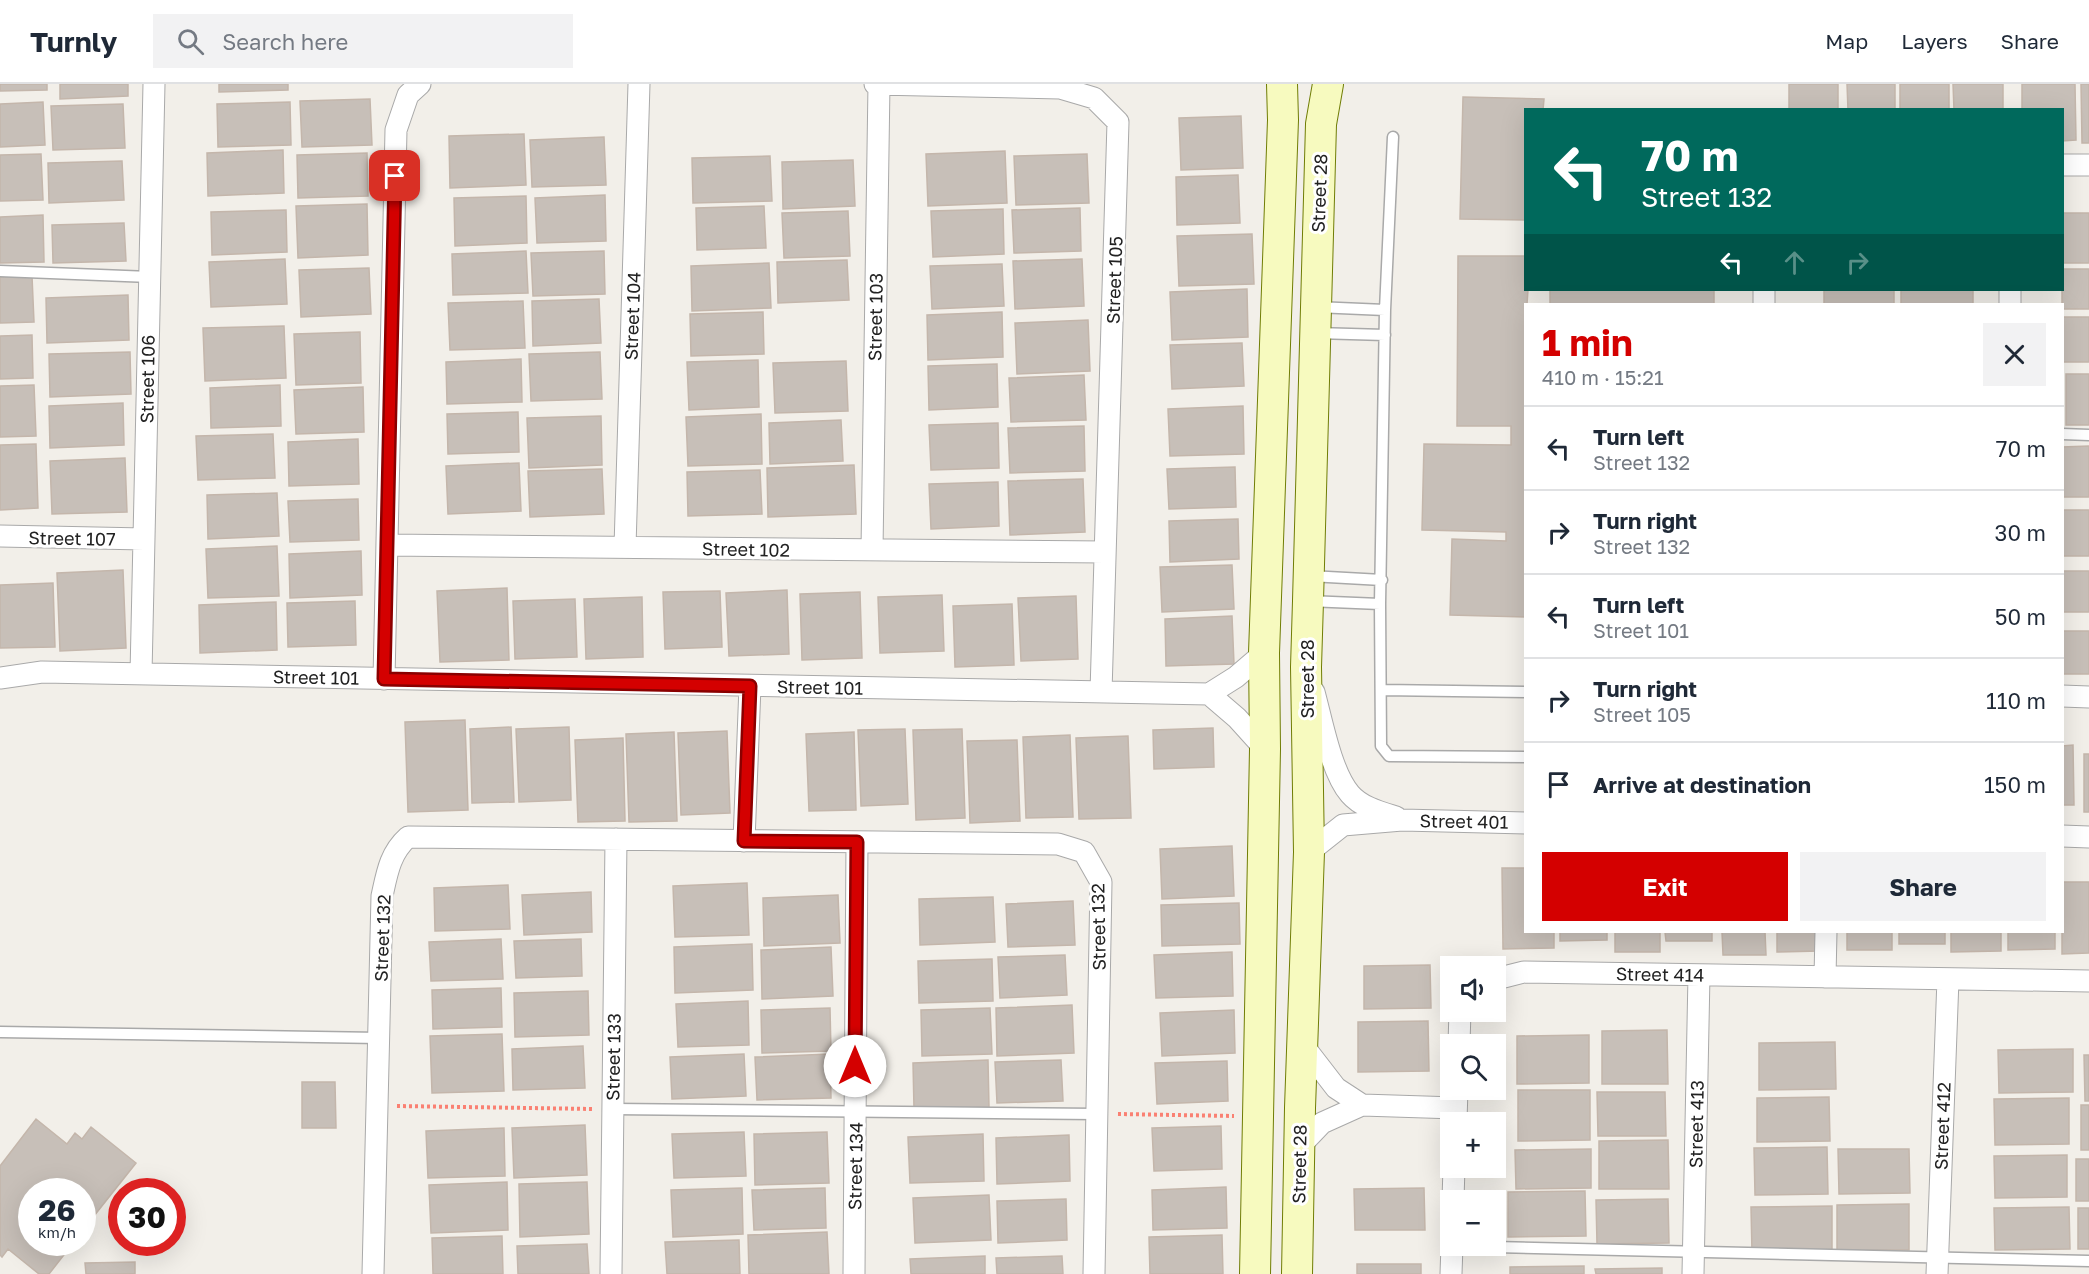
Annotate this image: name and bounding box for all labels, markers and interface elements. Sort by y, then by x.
search box [153,14,573,68]
text: Turnly [30,25,117,58]
icon: search [174,25,207,58]
text: Search here [222,28,348,55]
text: Map [1825,28,1868,54]
text: Layers [1901,28,1968,54]
text: Share [2001,28,2059,54]
text: 70 m [1641,130,1738,180]
icon: left [1542,132,1620,210]
pin [369,150,420,201]
street label: Street 28 [1307,153,1331,233]
icon: arrive [378,159,411,192]
text: Street 132 [1641,181,1772,213]
street label: Street 105 [1101,236,1127,324]
icon: left [1715,246,1748,279]
icon: ahead [1778,246,1811,279]
icon: right [1841,246,1874,279]
street label: Street 104 [619,271,645,361]
street label: Street 103 [863,273,887,361]
text: 1 min [1542,321,1633,364]
button: close [1983,323,2046,386]
street label: Street 106 [135,335,159,423]
text: 410 m · 15:21 [1542,365,1664,389]
text: Turn left [1593,423,1684,450]
icon: left [1542,432,1575,465]
text: 70 m [1996,435,2046,462]
text: Street 132 [1593,450,1690,474]
text: Turn right [1593,507,1697,534]
icon: right [1542,516,1575,549]
text: 30 m [1995,519,2046,546]
street label: Street 107 [28,526,116,550]
text: Street 132 [1593,534,1690,558]
street label: Street 102 [702,537,790,561]
text: Turn left [1593,591,1684,618]
icon: left [1542,600,1575,633]
text: 50 m [1995,603,2046,630]
text: Street 101 [1593,618,1689,642]
street label: Street 28 [1296,639,1318,719]
street label: Street 101 [273,665,360,689]
street label: Street 101 [777,675,864,699]
text: Turn right [1593,675,1697,702]
icon: right [1542,684,1575,717]
text: 110 m [1986,687,2046,714]
text: Street 105 [1593,702,1691,726]
icon: arrive [1542,768,1575,801]
text: Arrive at destination [1593,771,1811,798]
text: 150 m [1984,771,2046,798]
street label: Street 401 [1419,809,1509,833]
button: Exit [1542,852,1788,921]
button: Share [1800,852,2046,921]
street label: Street 132 [1086,883,1110,971]
street label: Street 132 [369,894,395,982]
map controls [1440,956,1506,1256]
button: sound [1440,956,1506,1022]
street label: Street 414 [1616,962,1704,986]
street label: Street 133 [601,1013,625,1101]
position arrow [823,1034,887,1098]
button: search [1440,1034,1506,1100]
street label: Street 413 [1684,1080,1708,1168]
street label: Street 412 [1929,1082,1955,1170]
button: + [1440,1112,1506,1178]
street label: Street 134 [843,1122,867,1210]
street label: Street 28 [1287,1124,1311,1204]
speed limit sign: 30 [108,1178,186,1256]
button: − [1440,1190,1506,1256]
text: 26 [38,1192,76,1228]
text: km/h [38,1223,76,1241]

